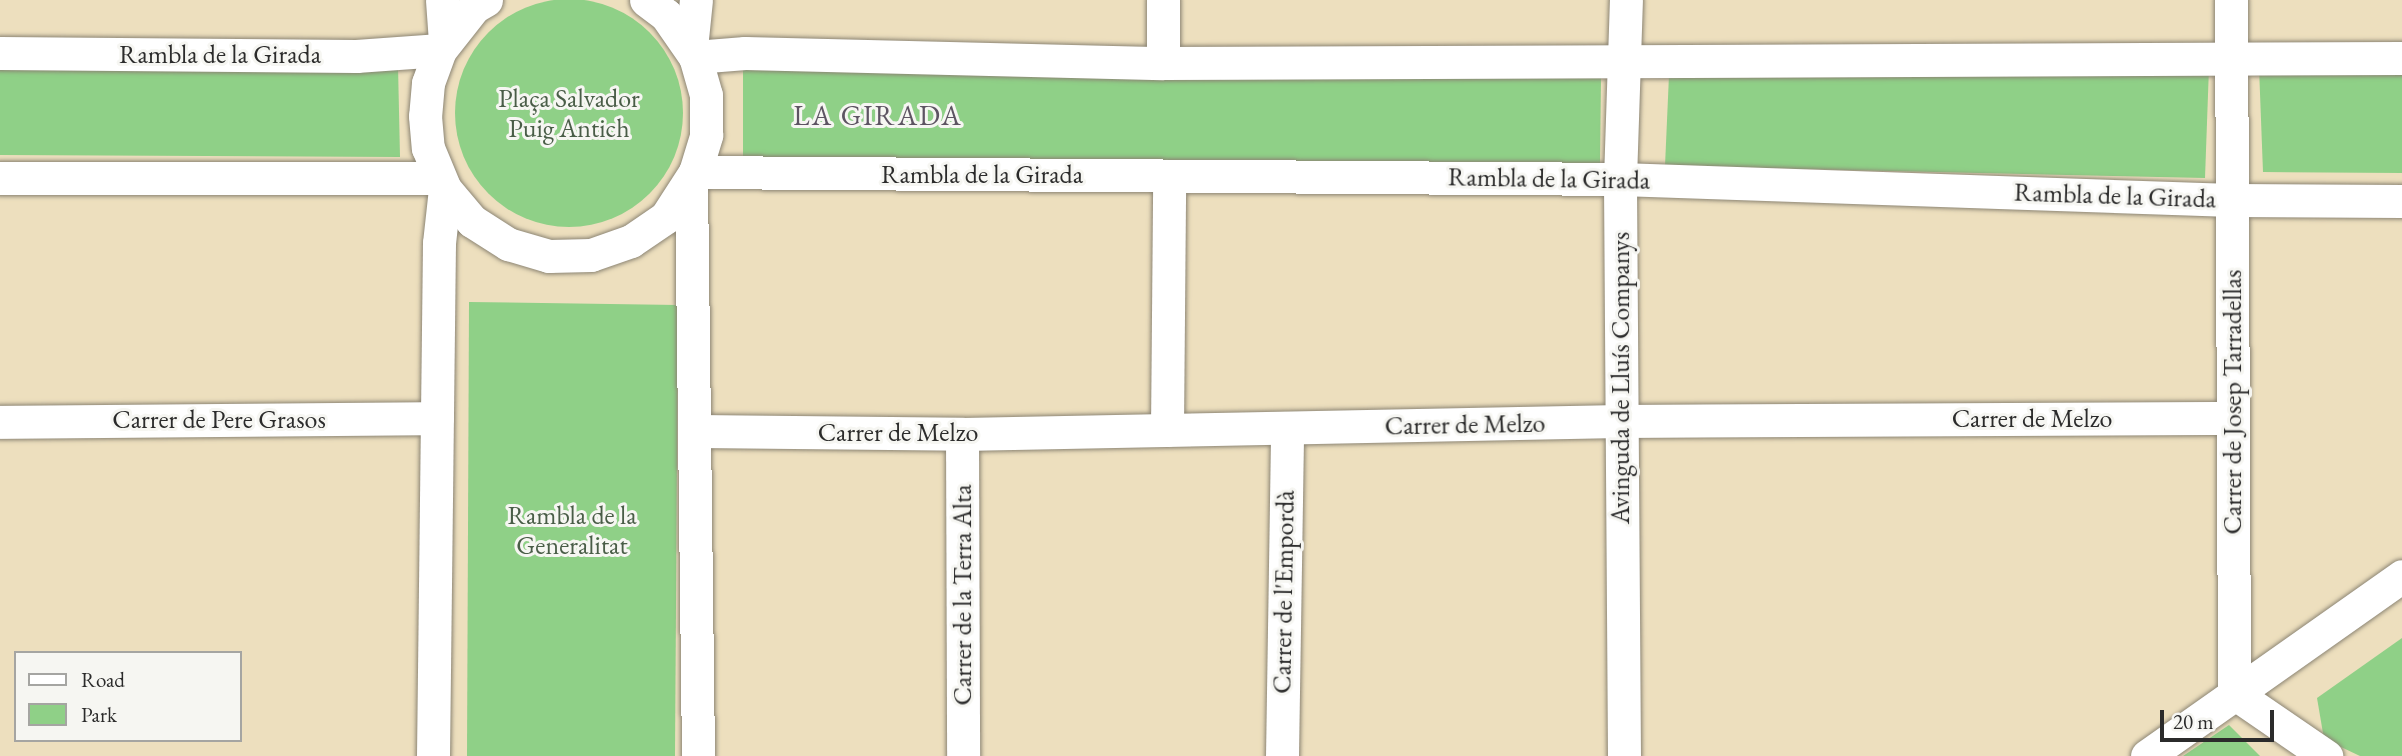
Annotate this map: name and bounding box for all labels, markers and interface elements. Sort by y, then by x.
street label: Rambla de la Girada [119,39,321,71]
park label: Plaça Salvador Puig Antich [498,83,640,144]
district label: LA GIRADA [794,98,962,132]
street label: Rambla de la Girada [881,159,1083,191]
street label: Rambla de la Girada [1448,162,1650,196]
street label: Rambla de la Girada [2013,177,2217,215]
street label: Avinguda de Lluís Companys [1605,232,1637,524]
street label: Carrer de Josep Tarradellas [2217,269,2249,535]
street label: Carrer de Melzo [1952,403,2112,435]
street label: Carrer de Pere Grasos [112,404,326,436]
street label: Carrer de Melzo [1384,408,1546,442]
street label: Carrer de Melzo [818,417,978,449]
street label: Carrer de la Terra Alta [947,484,979,706]
street label: Carrer de l'Empordà [1267,490,1301,694]
park label: Rambla de la Generalitat [507,500,637,562]
legend [14,651,242,742]
text: Road [81,666,125,693]
scale bar [2164,696,2278,740]
text: Park [81,701,117,728]
text: 20 m [2173,708,2214,735]

